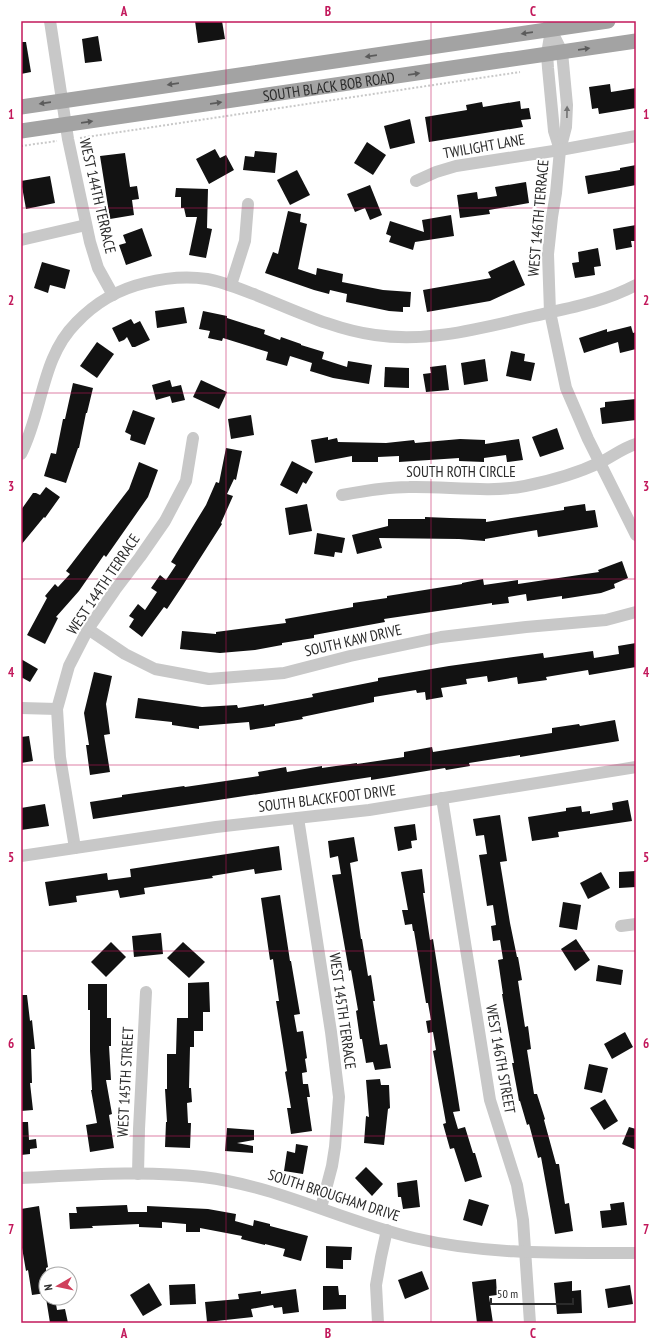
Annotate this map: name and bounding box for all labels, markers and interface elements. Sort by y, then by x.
text: A [120,3,128,20]
text: B [325,3,331,20]
text: C [530,3,536,20]
one-way arrow [521,30,534,36]
one-way arrow [578,46,590,52]
one-way arrow [365,53,377,59]
street label: SOUTH BLACK BOB ROAD [262,67,396,105]
one-way arrow [408,71,420,77]
one-way arrow [167,81,179,87]
one-way arrow [38,100,51,106]
one-way arrow [210,100,222,106]
one-way arrow [564,105,570,118]
text: 1 [8,106,14,123]
text: 1 [643,106,649,123]
one-way arrow [81,119,93,125]
street label: TWILIGHT LANE [442,129,526,163]
street label: WEST 144TH TERRACE [76,137,120,255]
street label: WEST 146TH TERRACE [523,159,553,277]
text: 2 [8,292,14,309]
text: 2 [643,292,649,309]
street label: SOUTH ROTH CIRCLE [406,462,516,481]
text: 3 [8,478,14,495]
text: 3 [643,478,649,495]
street label: WEST 144TH TERRACE [62,530,144,638]
street label: SOUTH KAW DRIVE [303,620,403,660]
text: 4 [8,664,15,681]
text: 4 [643,664,650,681]
street label: SOUTH BLACKFOOT DRIVE [257,780,397,816]
text: 5 [8,849,14,866]
text: 5 [643,849,649,866]
street label: WEST 145TH TERRACE [325,952,361,1070]
street label: WEST 146TH STREET [482,1003,520,1115]
street label: WEST 145TH STREET [113,1026,137,1138]
text: 6 [8,1035,14,1052]
text: 6 [643,1035,649,1052]
street label: SOUTH BROUGHAM DRIVE [266,1165,402,1225]
text: 7 [8,1221,14,1238]
text: 7 [643,1221,649,1238]
north arrow [38,1266,78,1306]
scale bar [491,1280,573,1306]
text: N [41,1283,56,1292]
text: 50 m [497,1286,518,1301]
text: A [120,1325,128,1342]
text: B [325,1325,331,1342]
text: C [530,1325,536,1342]

